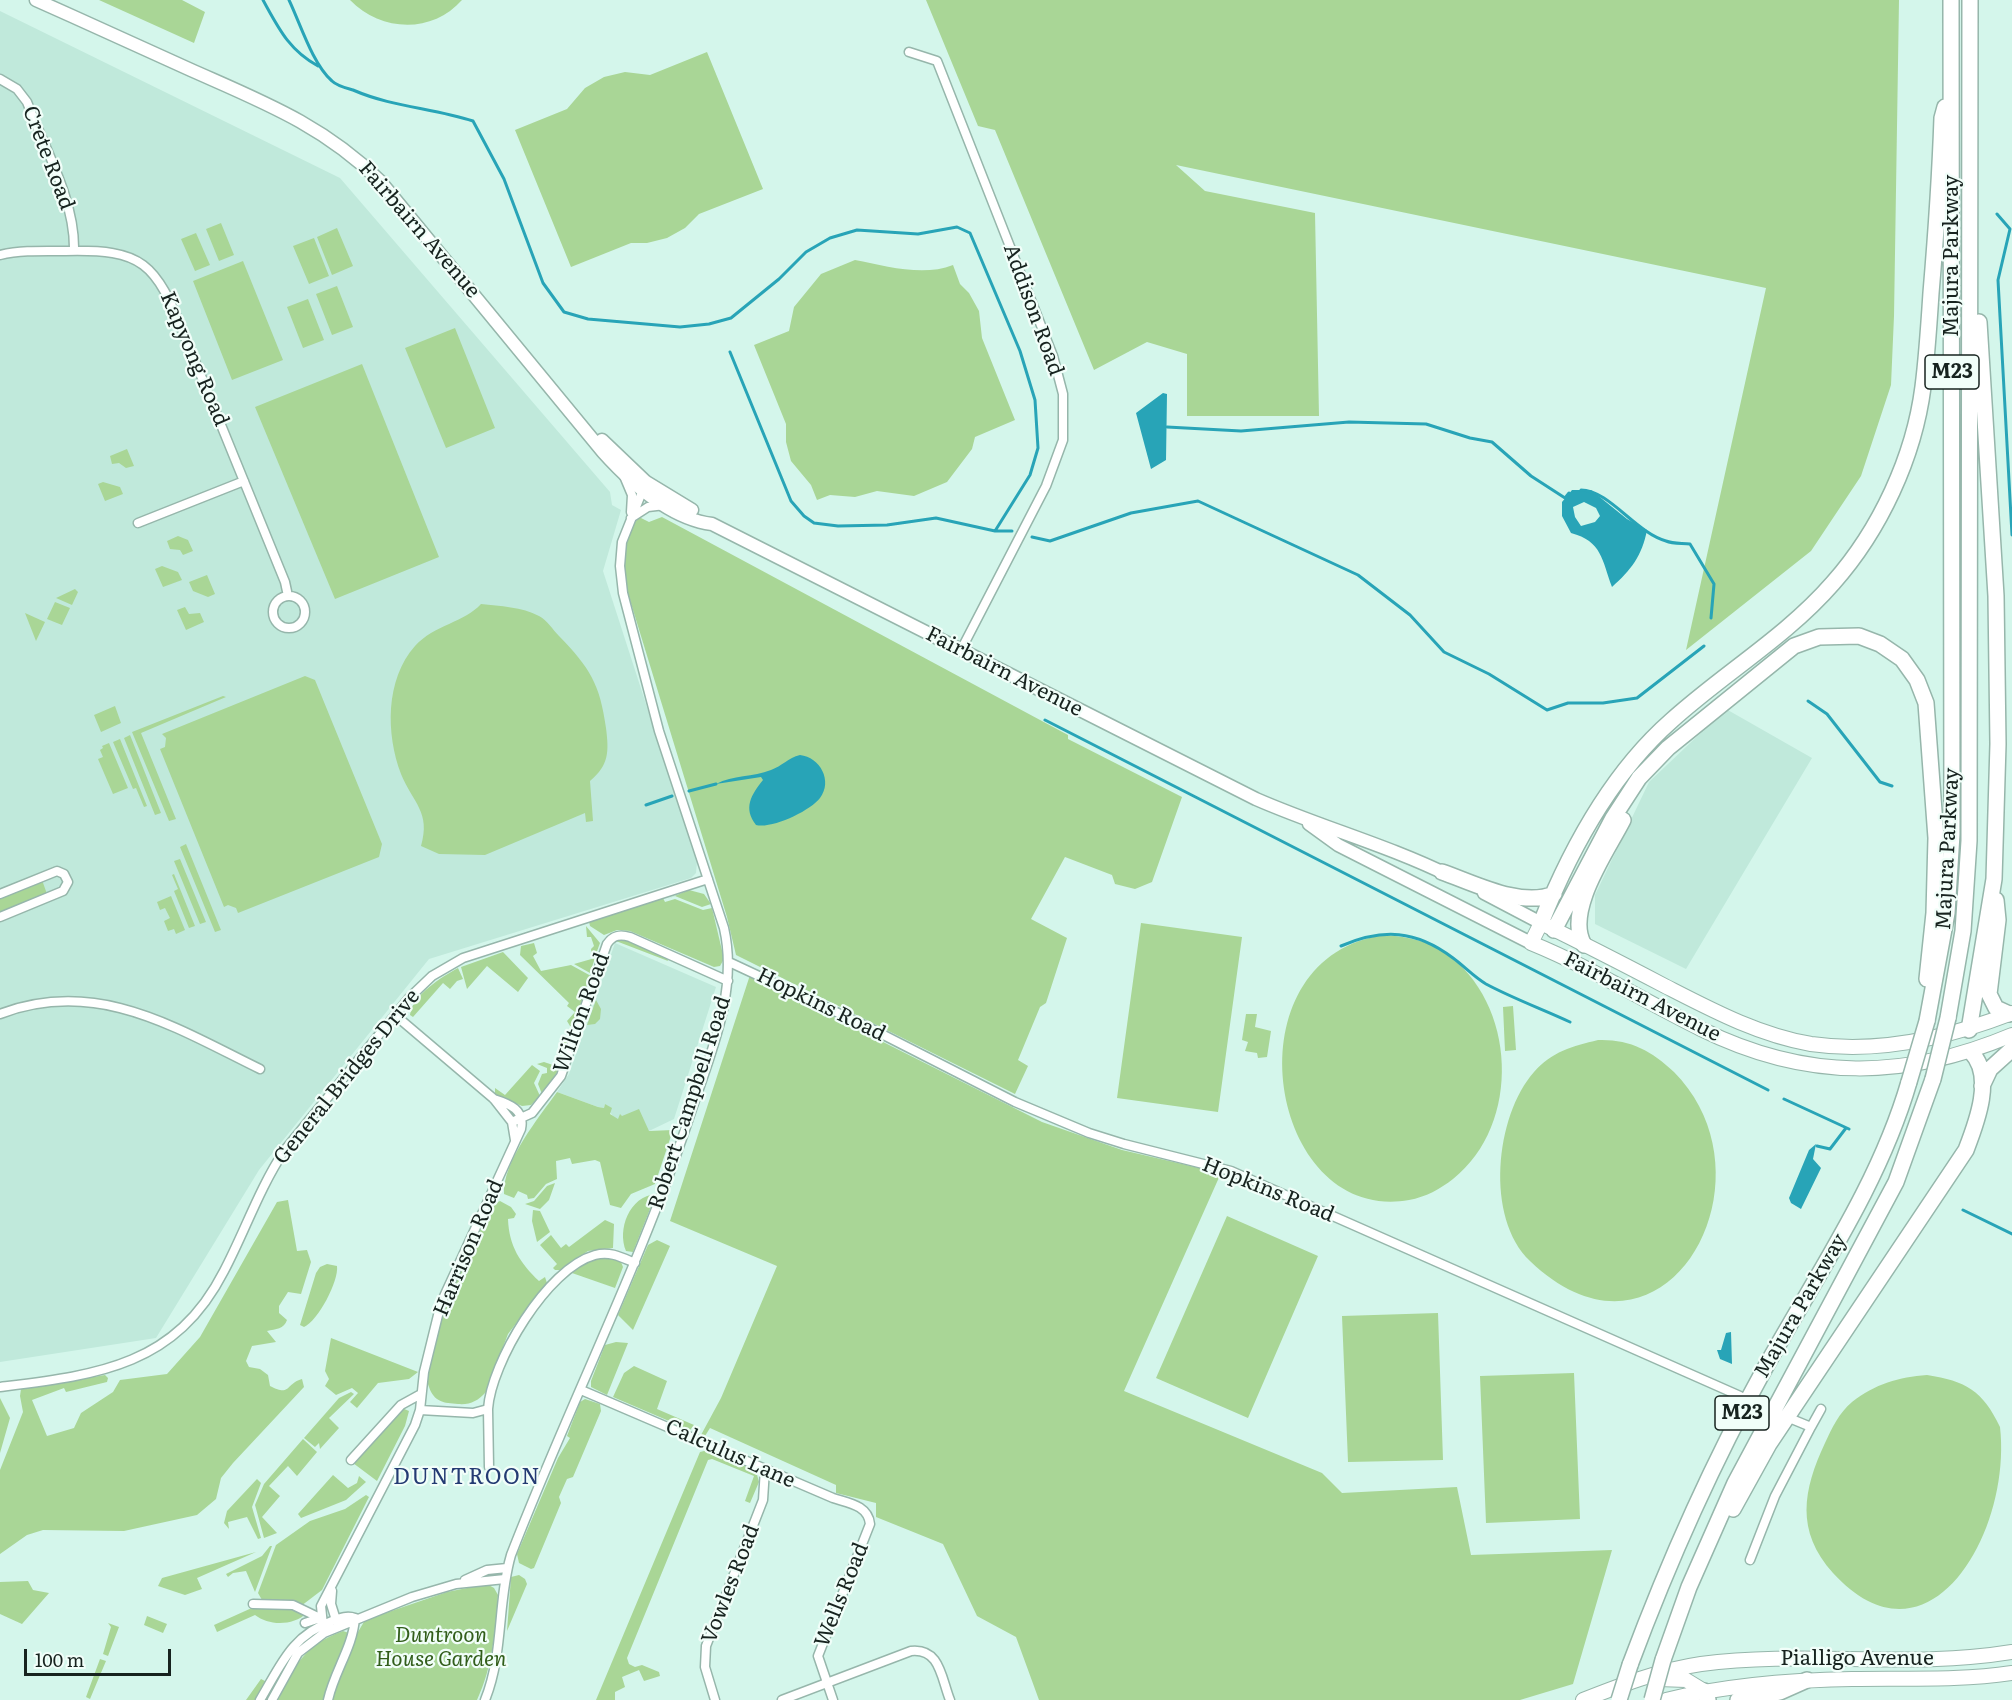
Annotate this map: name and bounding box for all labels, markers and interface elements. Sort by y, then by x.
street label: Crete Road [17,102,79,214]
street label: Fairbairn Avenue [353,157,485,303]
street label: Majura Parkway [1939,175,1965,337]
street label: Addison Road [997,241,1069,379]
street label: Kapyong Road [154,288,234,430]
road number: M23 [1925,355,1979,389]
street label: Fairbairn Avenue [921,622,1087,722]
street label: Majura Parkway [1931,767,1965,931]
street label: Fairbairn Avenue [1559,947,1725,1047]
street label: Wilton Road [549,950,615,1076]
street label: Hopkins Road [752,963,890,1047]
street label: General Bridges Drive [269,984,425,1170]
street label: Robert Campbell Road [644,993,736,1213]
street label: Hopkins Road [1198,1152,1338,1228]
street label: Harrison Road [429,1176,509,1320]
street label: Majura Parkway [1749,1229,1853,1383]
road number: M23 [1715,1396,1769,1430]
street label: Calculus Lane [661,1414,799,1494]
district label: DUNTROON [393,1465,541,1491]
street label: Vowles Road [697,1521,765,1647]
street label: Wells Road [810,1539,874,1651]
park label: Duntroon House Garden [376,1623,506,1673]
scale bar [27,1637,174,1675]
text: 100 m [35,1646,84,1673]
street label: Pialligo Avenue [1780,1646,1934,1672]

